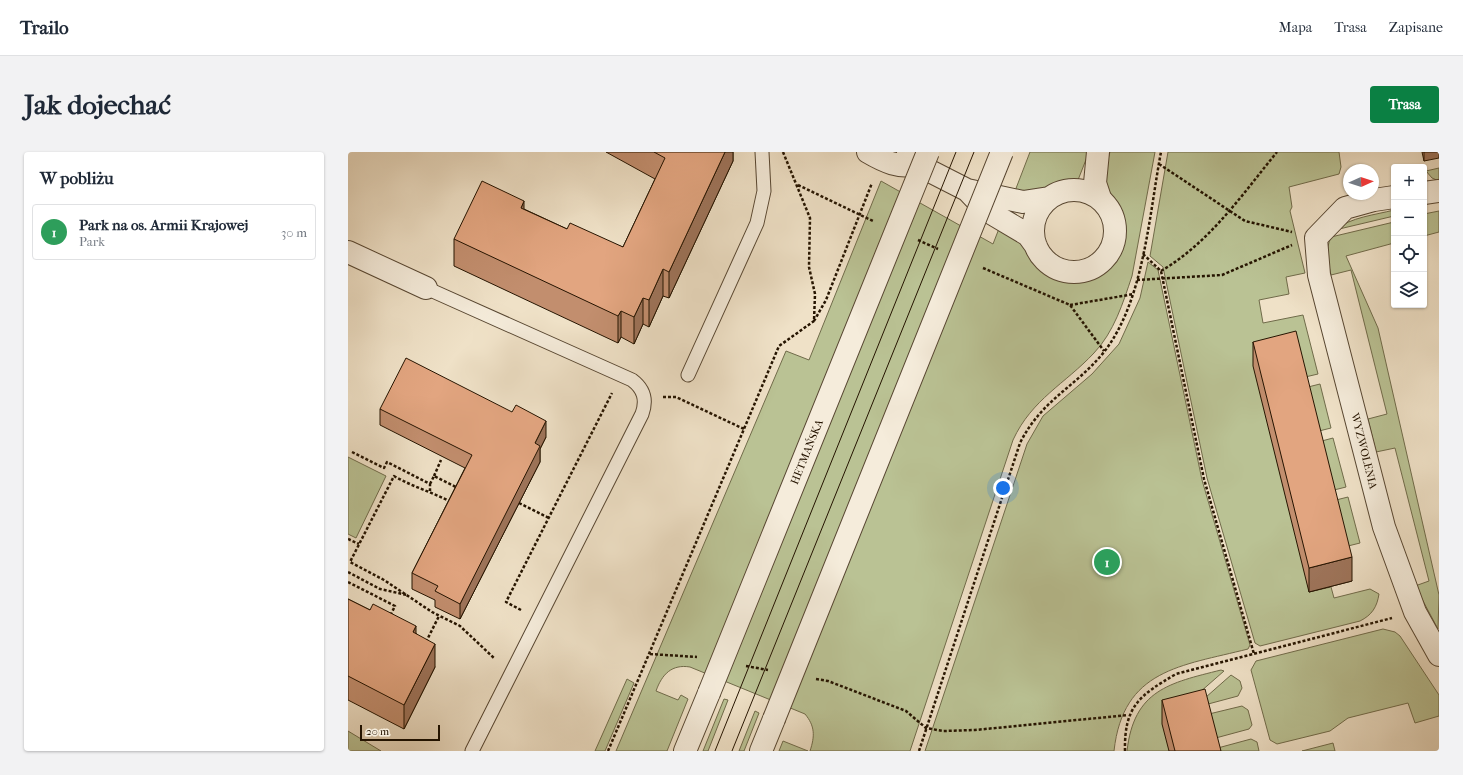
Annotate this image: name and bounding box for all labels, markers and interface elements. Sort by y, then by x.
text: Trailo [20,17,69,39]
text: Mapa [1279,19,1312,36]
text: Trasa [1334,19,1367,36]
text: Zapisane [1389,19,1443,36]
button: Trasa [1370,86,1439,123]
text: Jak dojechać [24,88,171,121]
north arrow [1343,164,1379,200]
map controls [1391,164,1427,308]
button: + [1391,164,1427,200]
text: W pobliżu [40,168,114,188]
button: − [1391,200,1427,236]
text: Park na os. Armii Krajowej [79,216,248,234]
text: 1 [52,225,56,240]
text: 30 m [281,225,307,240]
text: Park [79,234,105,249]
button: locate [1391,236,1427,272]
button: layers [1391,272,1427,308]
street label: WYZWOLENIA [1348,411,1380,491]
street label: HETMAŃSKA [788,417,826,486]
your location [993,478,1013,498]
pin: 1 [1094,547,1120,577]
scale bar [360,723,440,742]
text: 20 m [366,725,389,738]

